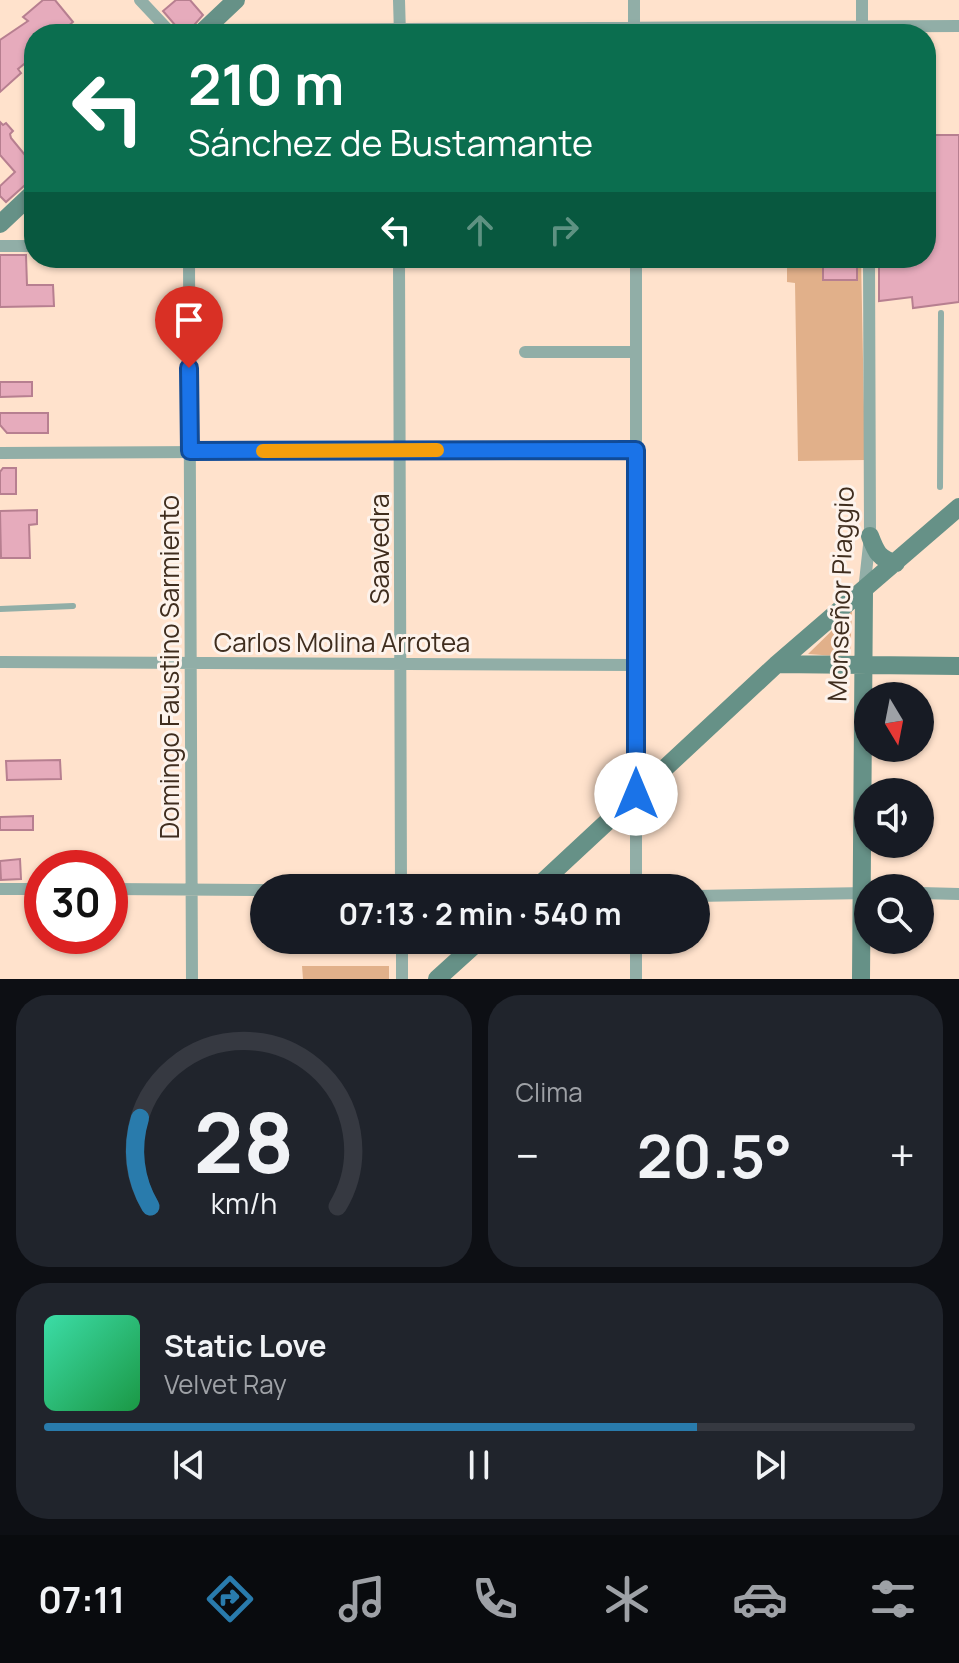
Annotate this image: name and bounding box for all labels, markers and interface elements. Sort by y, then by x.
text: 210 m [188,45,344,122]
icon: left [56,56,160,160]
text: Sánchez de Bustamante [188,118,593,167]
icon: left [374,208,418,252]
icon: ahead [458,208,502,252]
icon: right [542,208,586,252]
pin [155,286,223,368]
icon: arrive [167,298,211,342]
street label: Monseñor Piaggio [818,486,862,702]
street label: Saavedra [361,494,397,604]
street label: Domingo Faustino Sarmiento [151,495,187,839]
street label: Carlos Molina Arrotea [214,624,470,660]
north arrow [854,682,934,762]
map controls [854,682,934,954]
position arrow [594,752,678,836]
button: sound [854,778,934,858]
speed limit sign: 30 [24,850,128,954]
button: search [854,874,934,954]
text: 07:13 · 2 min · 540 m [338,893,622,934]
text: Clima [516,1074,583,1110]
text: 28 [193,1084,294,1198]
text: 20.5° [637,1114,792,1196]
text: − [516,1125,539,1185]
text: + [890,1125,915,1185]
text: km/h [211,1184,277,1223]
text: Static Love [164,1325,327,1366]
text: Velvet Ray [164,1366,287,1402]
icon: previous [167,1443,211,1487]
icon: pause [457,1443,501,1487]
icon: next [748,1443,792,1487]
icon: directions [202,1571,258,1627]
icon: music [334,1571,390,1627]
icon: phone [467,1571,523,1627]
icon: climate [599,1571,655,1627]
icon: car [732,1571,788,1627]
icon: filters [865,1571,921,1627]
text: 07:11 [38,1575,125,1624]

